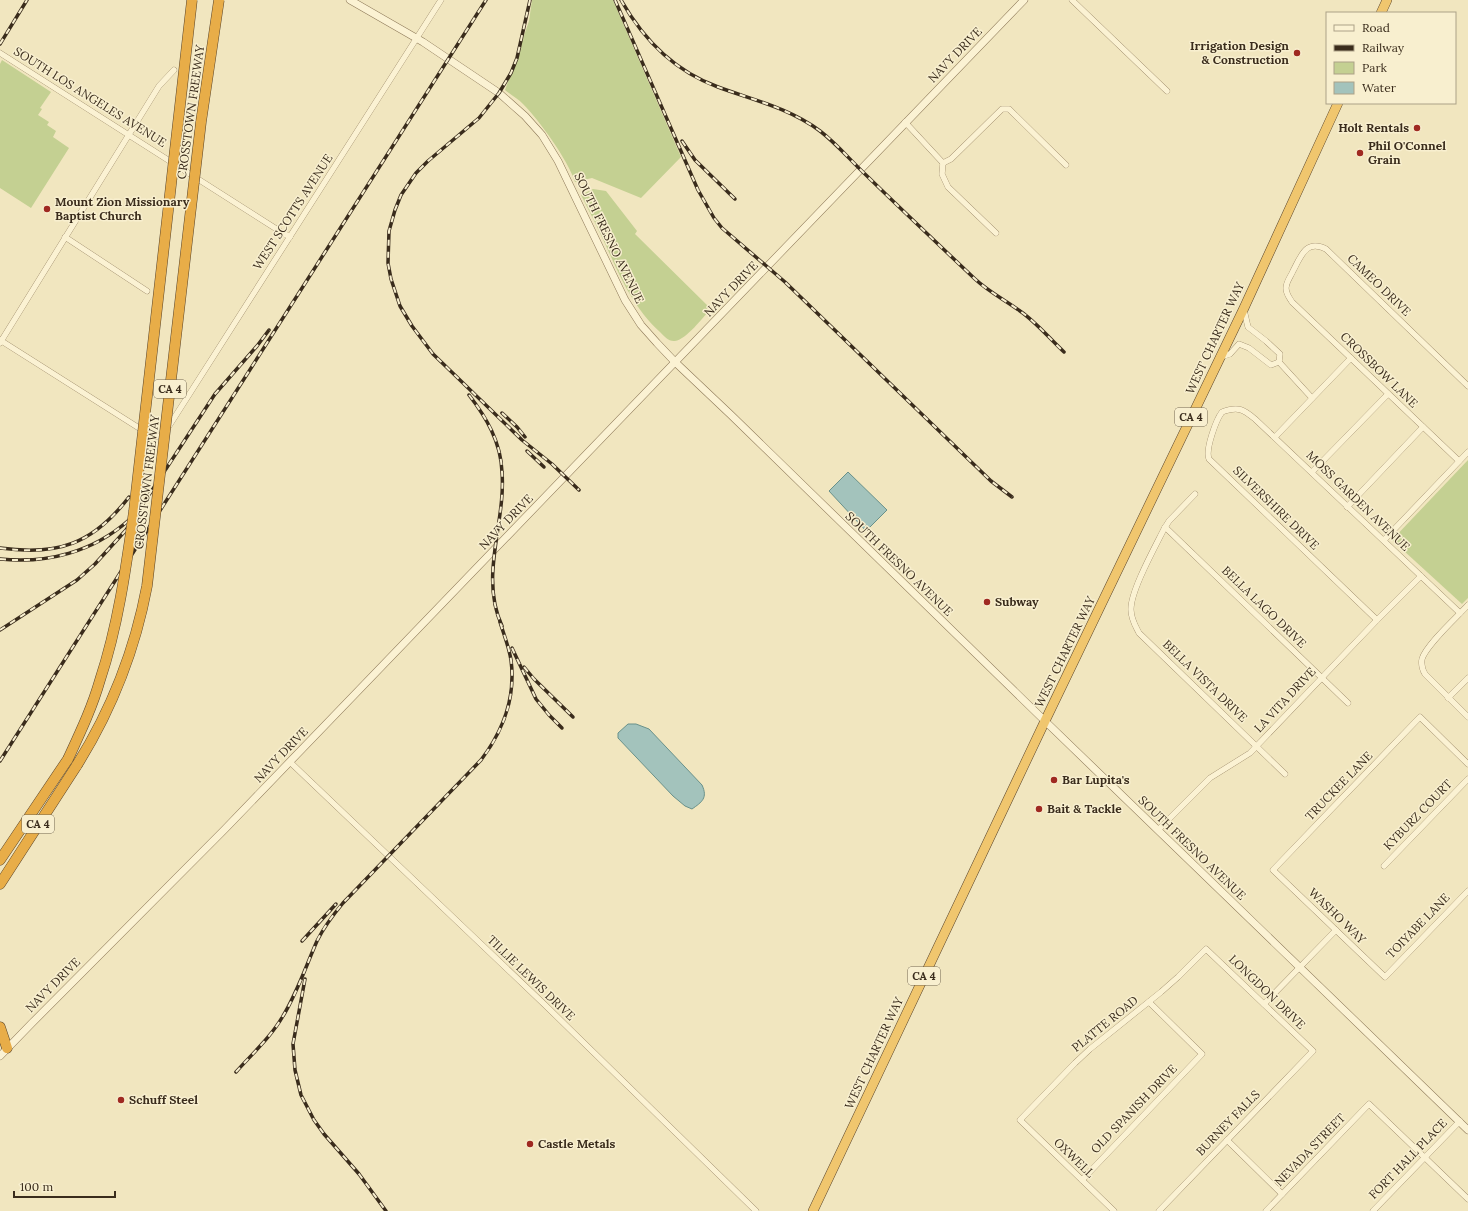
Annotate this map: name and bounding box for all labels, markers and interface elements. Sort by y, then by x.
legend [1326,12,1456,104]
text: Road [1362,20,1390,35]
street label: NAVY DRIVE [925,24,985,85]
place label: Irrigation Design & Construction [1190,38,1289,67]
text: Railway [1362,40,1405,55]
street label: SOUTH LOS ANGELES AVENUE [11,43,169,150]
street label: CROSSTOWN FREEWAY [174,43,207,180]
marker: Irrigation Design & Construction [1292,48,1302,58]
text: Park [1362,60,1388,75]
text: Water [1362,80,1397,95]
place label: Holt Rentals [1338,120,1409,135]
marker: Holt Rentals [1412,123,1422,133]
place label: Phil O'Connel Grain [1368,138,1446,167]
marker: Phil O'Connel Grain [1355,148,1365,158]
street label: WEST SCOTTS AVENUE [250,151,336,272]
street label: SOUTH FRESNO AVENUE [571,170,648,306]
place label: Mount Zion Missionary Baptist Church [55,194,190,223]
marker: Mount Zion Missionary Baptist Church [42,204,52,214]
street label: CAMEO DRIVE [1344,251,1414,319]
street label: NAVY DRIVE [701,258,761,319]
street label: WEST CHARTER WAY [1182,279,1247,396]
street label: CROSSBOW LANE [1337,329,1421,411]
road number: CA 4 [154,380,186,398]
road number: CA 4 [1175,408,1207,426]
street label: CROSSTOWN FREEWAY [131,413,162,550]
street label: MOSS GARDEN AVENUE [1304,447,1413,554]
street label: SILVERSHIRE DRIVE [1230,463,1322,553]
street label: NAVY DRIVE [476,491,536,552]
street label: SOUTH FRESNO AVENUE [842,508,956,619]
street label: BELLA LAGO DRIVE [1219,563,1310,651]
street label: WEST CHARTER WAY [1031,593,1098,710]
place label: Subway [995,594,1039,609]
marker: Subway [982,597,992,607]
street label: BELLA VISTA DRIVE [1160,636,1251,725]
street label: LA VITA DRIVE [1251,664,1319,735]
street label: NAVY DRIVE [251,724,311,785]
street label: TRUCKEE LANE [1302,748,1375,823]
place label: Bar Lupita's [1062,772,1130,787]
marker: Bar Lupita's [1049,775,1059,785]
street label: KYBURZ COURT [1380,776,1455,853]
street label: SOUTH FRESNO AVENUE [1135,792,1249,903]
place label: Bait & Tackle [1047,801,1122,816]
marker: Bait & Tackle [1034,804,1044,814]
road number: CA 4 [22,815,54,833]
street label: WASHO WAY [1306,885,1369,947]
street label: TOIYABE LANE [1383,890,1453,961]
street label: TILLIE LEWIS DRIVE [484,932,578,1023]
street label: LONGDON DRIVE [1226,951,1309,1032]
street label: NAVY DRIVE [22,954,83,1015]
road number: CA 4 [908,967,940,985]
street label: PLATTE ROAD [1069,992,1141,1055]
street label: WEST CHARTER WAY [841,994,906,1111]
street label: OLD SPANISH DRIVE [1087,1061,1180,1156]
street label: BURNEY FALLS [1193,1087,1263,1159]
place label: Schuff Steel [129,1092,198,1107]
marker: Schuff Steel [116,1095,126,1105]
street label: NEVADA STREET [1271,1110,1348,1189]
street label: FORT HALL PLACE [1365,1115,1450,1202]
street label: OXWELL [1051,1135,1098,1181]
place label: Castle Metals [538,1136,616,1151]
marker: Castle Metals [525,1139,535,1149]
scale bar [14,1173,115,1199]
text: 100 m [20,1179,53,1194]

